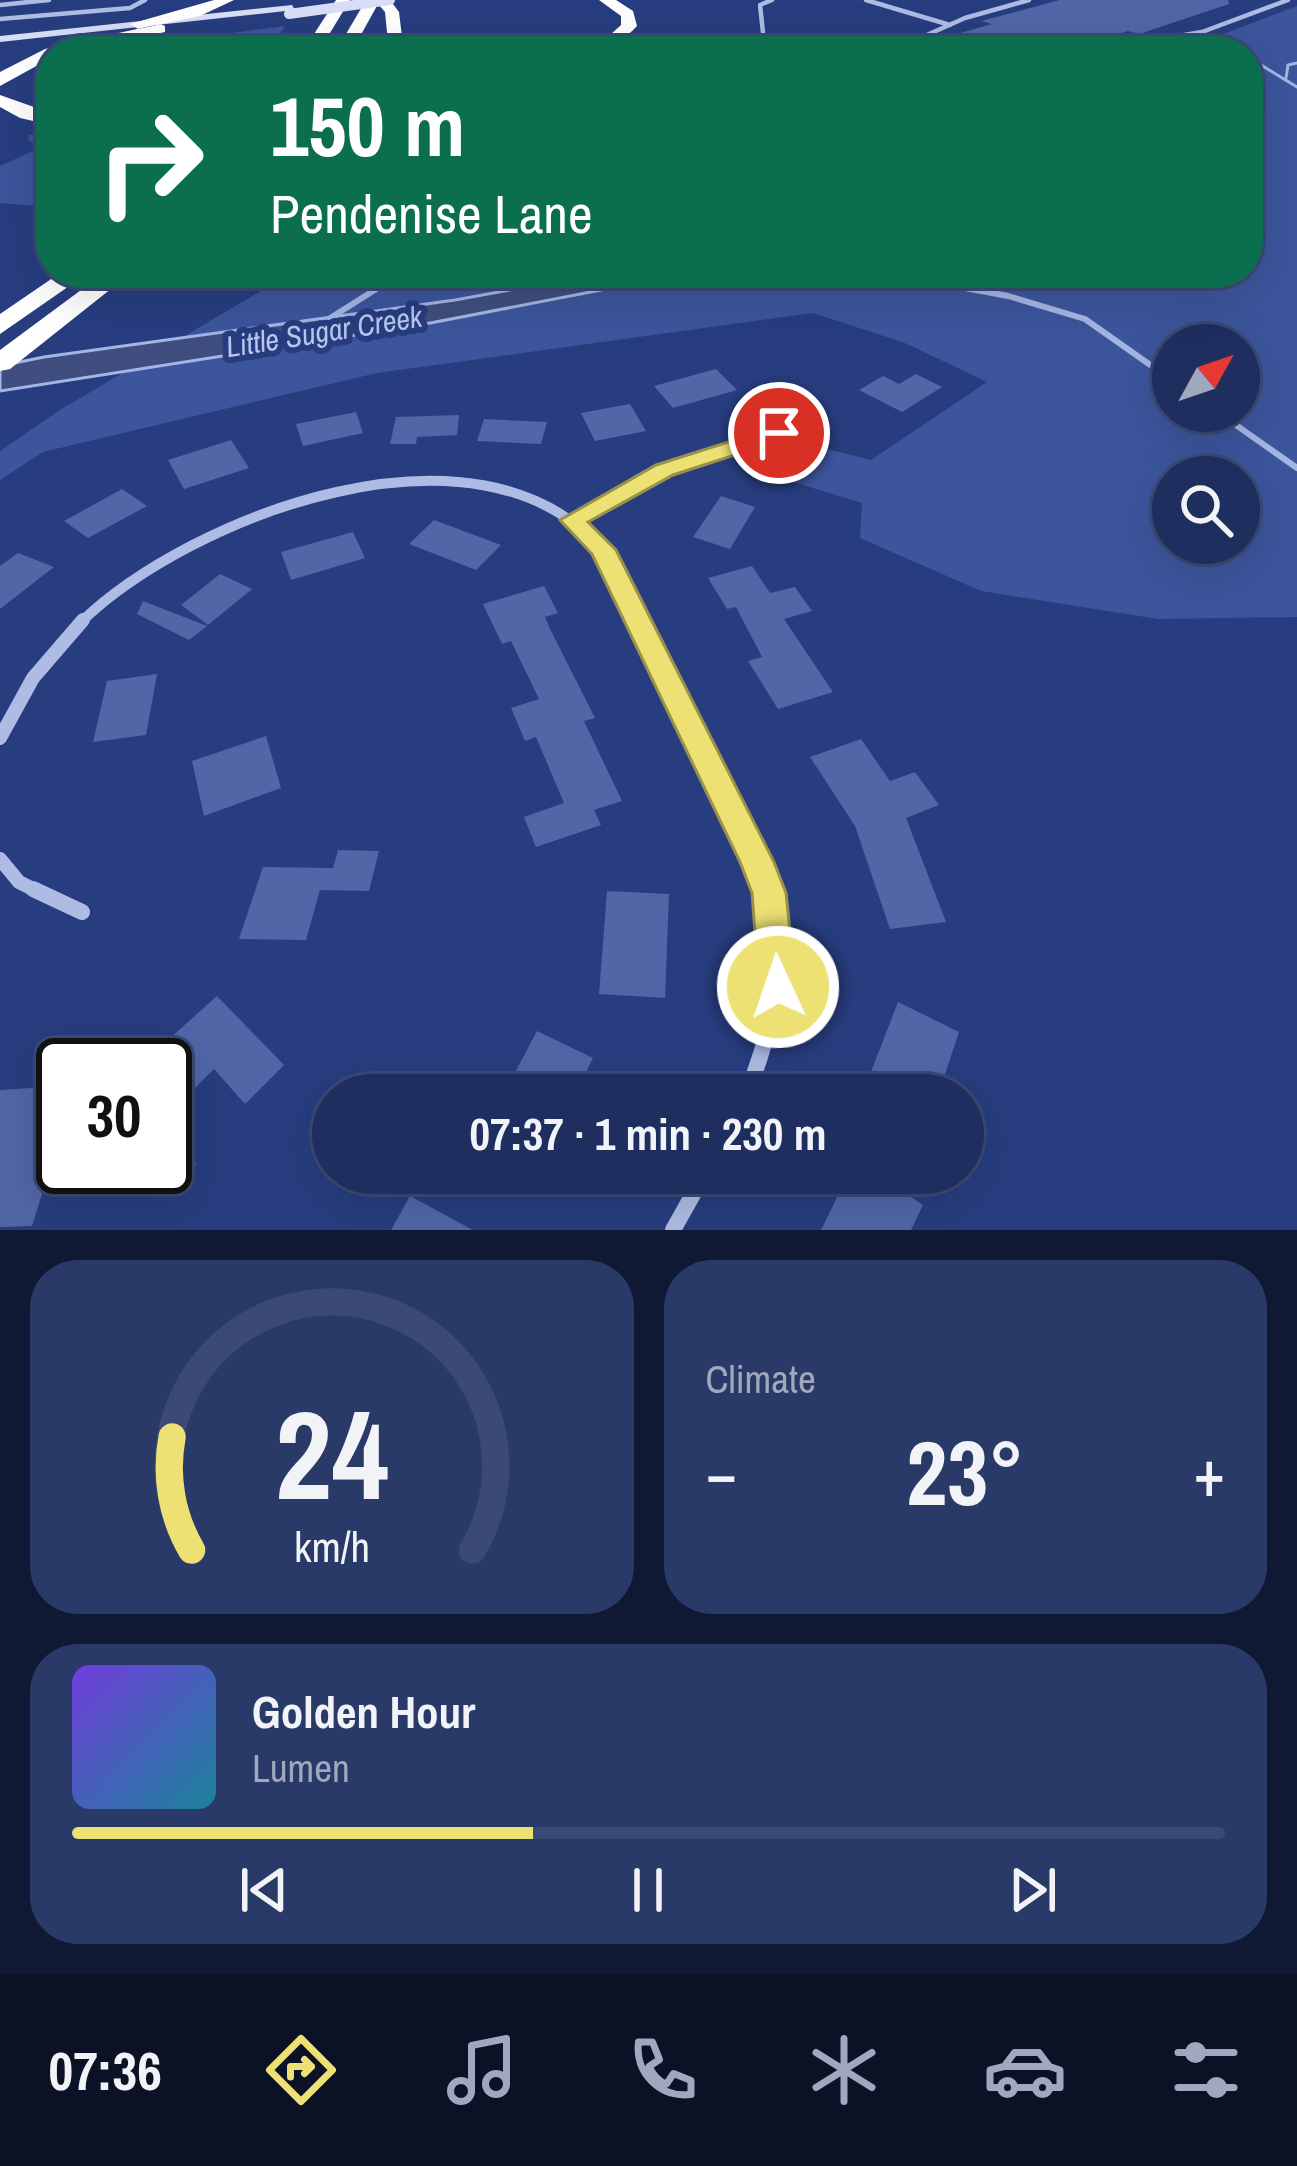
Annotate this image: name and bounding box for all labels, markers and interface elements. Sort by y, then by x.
text: 150 m [270,69,465,182]
icon: right [72,84,228,240]
text: Pendenise Lane [270,177,593,250]
water label: Little Sugar Creek [223,295,427,366]
north arrow [1152,324,1260,432]
map controls [1152,324,1260,564]
pin [728,382,830,484]
icon: arrive [746,400,812,466]
button: search [1152,456,1260,564]
position arrow [715,924,841,1050]
speed limit sign: 30 [36,1038,192,1194]
text: 07:37 · 1 min · 230 m [470,1103,826,1164]
text: Climate [706,1353,816,1405]
text: 24 [275,1370,389,1538]
text: 23° [906,1412,1024,1533]
text: − [706,1428,737,1517]
text: + [1193,1428,1225,1517]
text: km/h [294,1518,370,1575]
text: Golden Hour [252,1681,475,1742]
text: Lumen [252,1742,350,1794]
icon: previous [231,1857,297,1923]
icon: pause [615,1857,681,1923]
icon: next [1000,1857,1066,1923]
icon: directions [259,2028,343,2112]
icon: music [440,2028,524,2112]
icon: phone [621,2028,705,2112]
icon: climate [802,2028,886,2112]
icon: car [983,2028,1067,2112]
icon: filters [1164,2028,1248,2112]
text: 07:36 [49,2034,162,2107]

